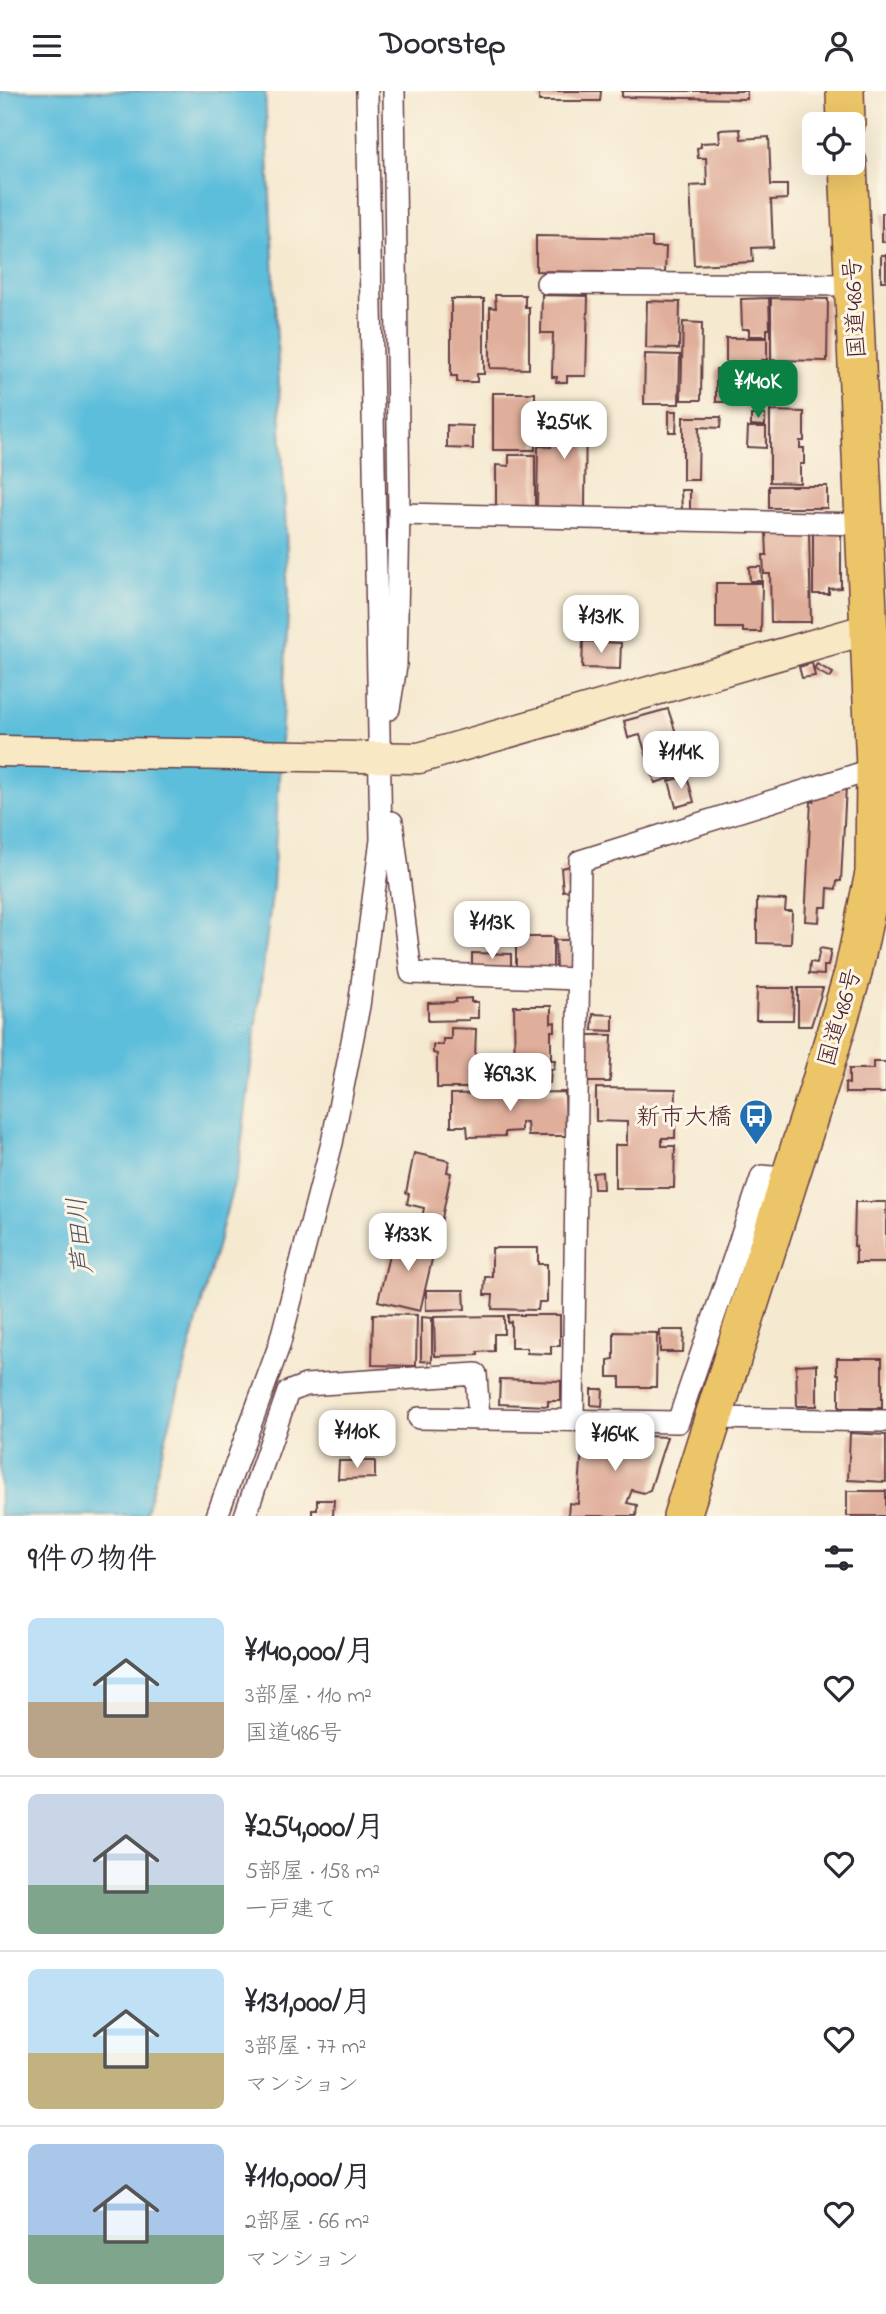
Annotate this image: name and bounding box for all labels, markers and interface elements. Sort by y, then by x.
text: Doorstep [380,22,506,69]
icon: menu [28,27,66,65]
icon: person [820,27,858,65]
map controls [802,112,865,175]
button: locate [802,112,865,175]
street label: 国道486号 [836,256,877,359]
pin: ¥140K [709,361,807,420]
text: ¥140K [735,366,781,399]
pin: ¥254K [515,401,613,461]
text: ¥254K [537,407,591,440]
pin: ¥131K [552,595,650,655]
text: ¥131K [579,601,623,634]
pin: ¥114K [632,731,730,791]
text: ¥114K [659,737,703,770]
pin: ¥113K [443,901,541,961]
text: ¥113K [470,907,514,940]
street label: 国道486号 [811,964,872,1071]
pin: ¥69.3K [453,1053,567,1113]
text: ¥69.3K [484,1059,536,1092]
bus stop icon: 新市大橋 [737,1097,775,1146]
place label: 新市大橋 [636,1101,732,1136]
water label: 芦田川 [60,1195,104,1276]
pin: ¥133K [359,1213,457,1273]
text: ¥133K [385,1219,431,1252]
pin: ¥110K [308,1411,406,1470]
pin: ¥164K [566,1413,664,1473]
text: ¥110K [335,1416,379,1449]
text: ¥164K [591,1419,639,1452]
text: 9件の物件 [28,1539,157,1583]
icon: filters [820,1539,858,1577]
text: ¥140,000/月 [245,1631,375,1675]
icon: home [84,1646,168,1730]
icon: heart [820,1669,858,1707]
text: 3部屋 · 110 m² [245,1680,372,1713]
text: 国道486号 [245,1718,342,1751]
text: ¥254,000/月 [245,1807,384,1851]
icon: home [84,1822,168,1906]
icon: heart [820,1845,858,1883]
text: 5部屋 · 158 m² [245,1856,380,1889]
text: 一戸建て [245,1894,337,1927]
text: ¥131,000/月 [245,1982,372,2026]
icon: home [84,1997,168,2081]
icon: heart [820,2020,858,2058]
text: 3部屋 · 77 m² [245,2031,366,2064]
text: マンション [245,2069,359,2102]
text: ¥110,000/月 [245,2157,372,2201]
icon: home [84,2172,168,2256]
icon: heart [820,2195,858,2233]
text: 2部屋 · 66 m² [245,2206,370,2239]
text: マンション [245,2244,359,2277]

